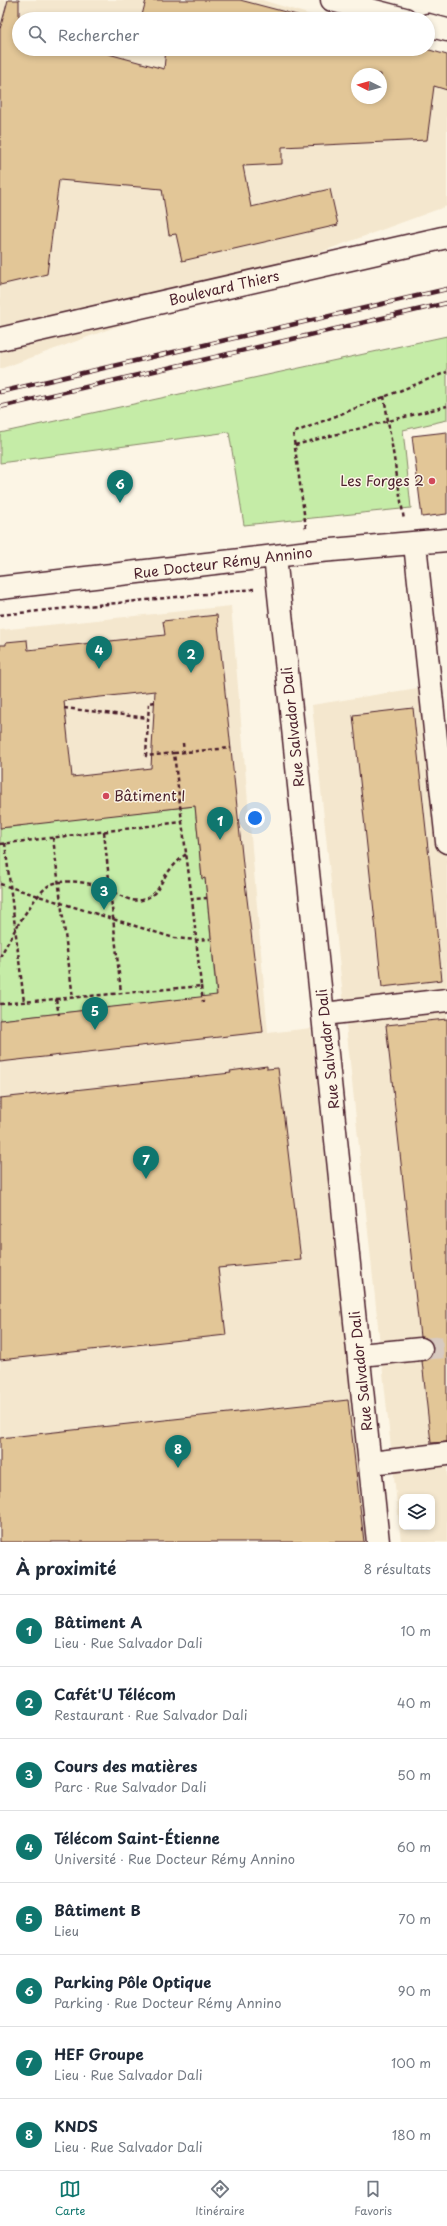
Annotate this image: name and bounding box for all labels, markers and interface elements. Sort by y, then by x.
search box [12,12,435,56]
icon: search [26,23,48,45]
text: Rechercher [58,23,139,46]
north arrow [351,68,387,104]
street label: Boulevard Thiers [167,265,281,310]
pin: 6 [107,470,133,503]
place label: Les Forges 2 [340,470,424,491]
marker: Les Forges 2 [427,476,437,486]
street label: Rue Docteur Rémy Annino [132,541,314,584]
pin: 4 [86,636,112,669]
pin: 2 [178,640,204,673]
street label: Rue Salvador Dali [276,666,309,788]
place label: Bâtiment I [114,785,185,806]
marker: Bâtiment I [101,791,111,801]
pin: 1 [207,807,233,840]
your location [245,808,265,828]
pin: 3 [91,877,117,910]
street label: Rue Salvador Dali [311,988,344,1110]
pin: 5 [82,997,108,1030]
pin: 7 [133,1146,159,1179]
street label: Rue Salvador Dali [344,1310,377,1432]
pin: 8 [165,1435,191,1468]
map controls [399,1494,435,1530]
button: layers [399,1494,435,1530]
text: À proximité [16,1555,116,1581]
text: 8 résultats [364,1559,431,1578]
text: Bâtiment A [54,1610,142,1633]
text: 1 [26,1621,32,1640]
text: 10 m [401,1621,431,1640]
text: Lieu · Rue Salvador Dali [54,1633,203,1652]
text: Cafét'U Télécom [54,1682,176,1705]
text: 2 [24,1693,34,1712]
text: 40 m [397,1693,431,1712]
text: Restaurant · Rue Salvador Dali [54,1705,247,1724]
text: Cours des matières [54,1754,197,1777]
text: 3 [25,1765,33,1784]
text: 50 m [397,1765,431,1784]
text: Parc · Rue Salvador Dali [54,1777,206,1796]
text: Télécom Saint-Étienne [54,1826,220,1849]
text: 4 [25,1837,33,1856]
text: 60 m [397,1837,431,1856]
text: Université · Rue Docteur Rémy Annino [54,1849,295,1868]
text: Bâtiment B [54,1898,141,1921]
text: 5 [25,1909,33,1928]
text: 70 m [398,1909,431,1928]
text: Lieu [54,1921,79,1940]
text: Parking Pôle Optique [54,1970,212,1993]
text: 6 [24,1981,34,2000]
text: 90 m [398,1981,431,2000]
text: Parking · Rue Docteur Rémy Annino [54,1993,281,2012]
text: HEF Groupe [54,2042,144,2065]
text: 7 [25,2053,33,2072]
text: 100 m [391,2053,431,2072]
text: Lieu · Rue Salvador Dali [54,2065,203,2084]
text: KNDS [54,2114,98,2137]
text: 8 [25,2125,33,2144]
text: 180 m [392,2125,431,2144]
text: Lieu · Rue Salvador Dali [54,2137,203,2156]
tab: Carte [55,2178,85,2219]
tab: Itinéraire [195,2178,245,2219]
tab: Favoris [354,2178,392,2219]

